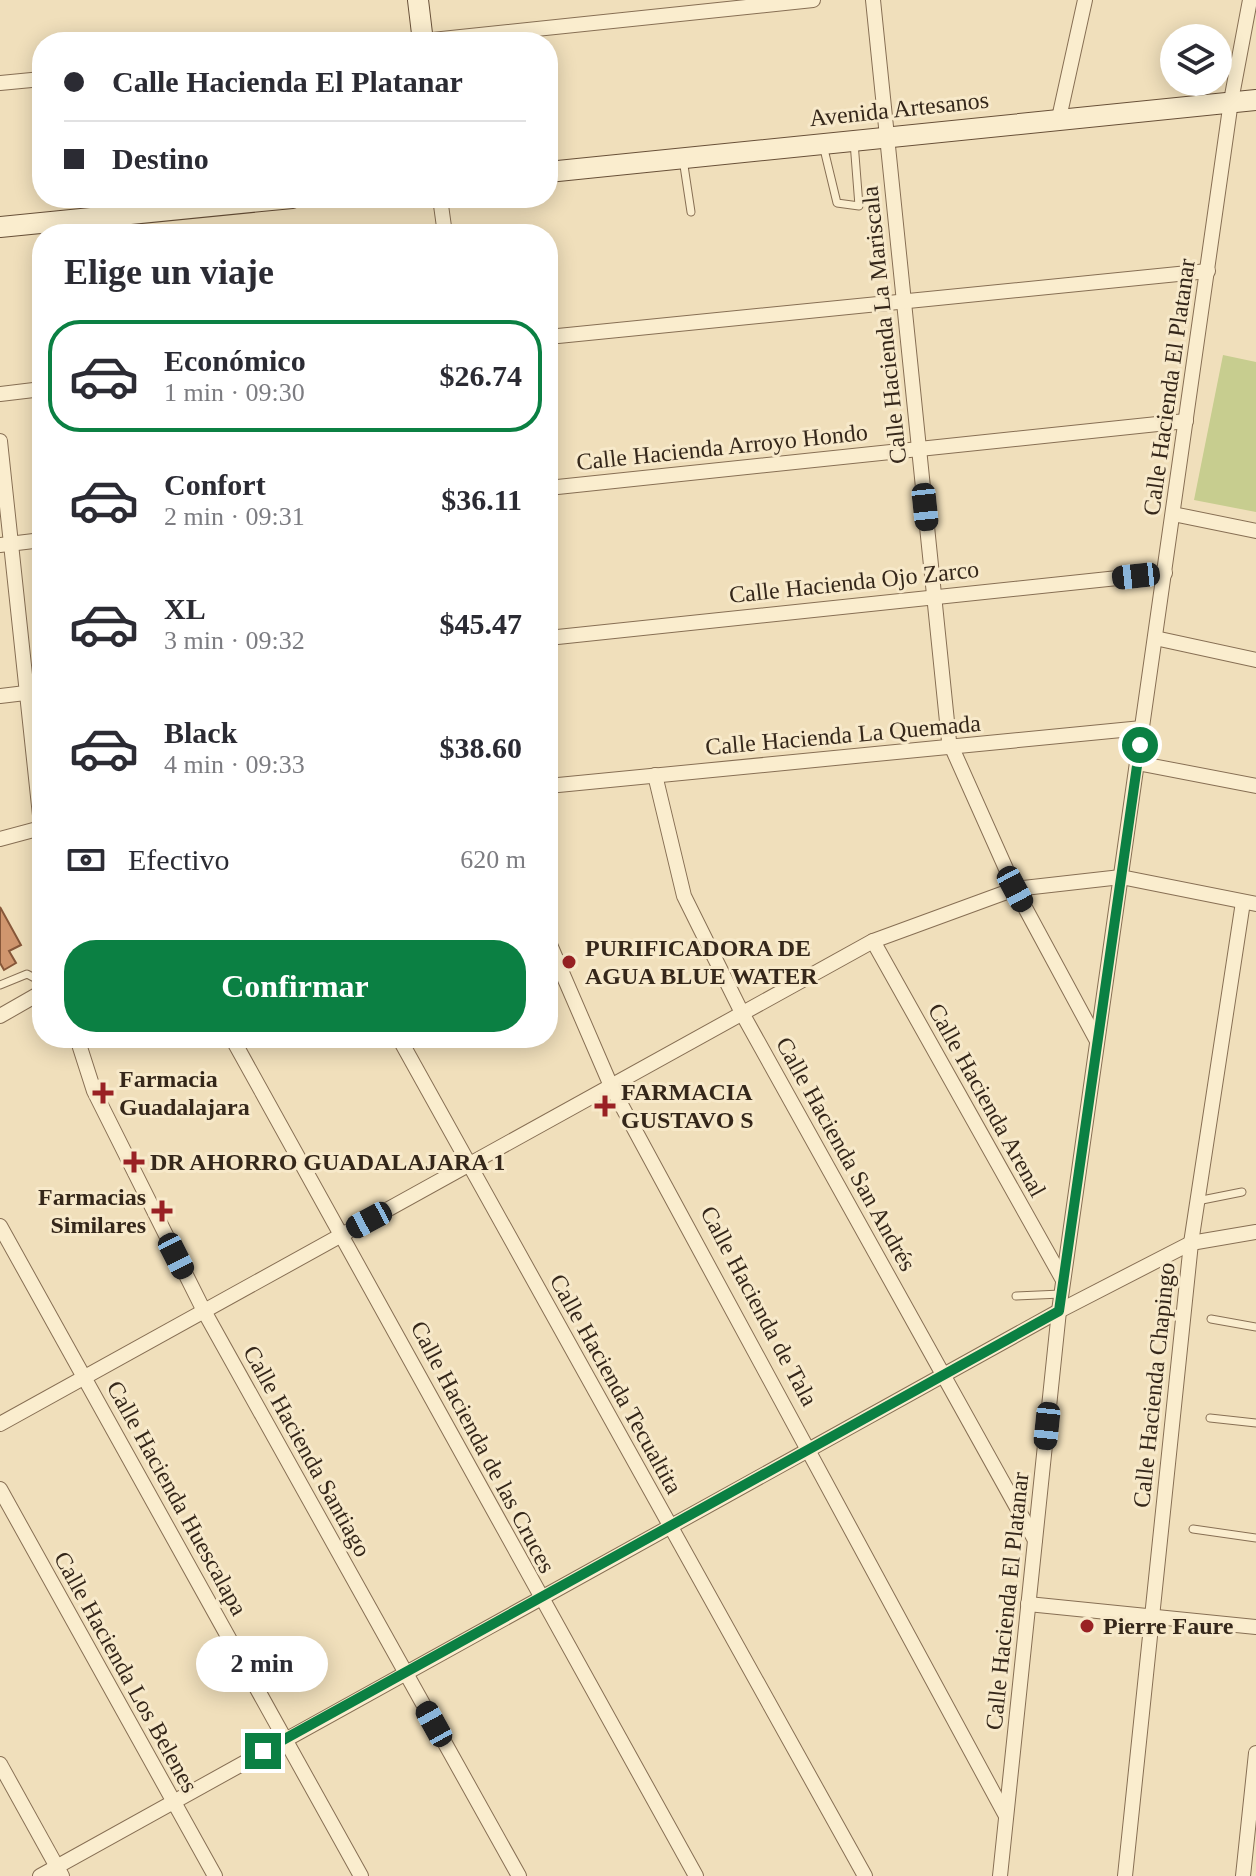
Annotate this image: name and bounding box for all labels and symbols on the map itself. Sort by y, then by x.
street label: Avenida Artesanos [808,87,990,131]
street label: Calle Hacienda La Mariscala [856,184,912,465]
street label: Calle Hacienda El Platanar [1138,257,1200,517]
street label: Calle Hacienda Arroyo Hondo [575,419,869,475]
car [911,482,939,532]
street label: Calle Hacienda Ojo Zarco [728,556,980,608]
car [1111,562,1161,590]
street label: Calle Hacienda La Quemada [704,710,982,760]
route start [1122,727,1158,763]
car [993,862,1037,916]
place label: PURIFICADORA DE AGUA BLUE WATER [585,935,818,989]
marker: PURIFICADORA DE AGUA BLUE WATER [560,953,578,971]
street label: Calle Hacienda Arenal [923,999,1051,1202]
street label: Calle Hacienda San Andrés [771,1033,921,1275]
place label: Farmacia Guadalajara [119,1066,250,1120]
place label: FARMACIA GUSTAVO S [621,1079,754,1133]
marker: Farmacia Guadalajara [94,1084,112,1102]
marker: FARMACIA GUSTAVO S [596,1097,614,1115]
place label: DR AHORRO GUADALAJARA 1 [150,1149,505,1175]
marker: DR AHORRO GUADALAJARA 1 [125,1153,143,1171]
place label: Farmacias Similares [38,1184,146,1238]
car [342,1198,396,1242]
marker: Farmacias Similares [153,1202,171,1220]
street label: Calle Hacienda de Tala [695,1202,823,1411]
car [154,1229,198,1283]
street label: Calle Hacienda Chapingo [1128,1261,1180,1509]
street label: Calle Hacienda Tecualtita [545,1270,687,1499]
street label: Calle Hacienda de las Cruces [406,1317,560,1577]
street label: Calle Hacienda Santiago [238,1341,376,1561]
street label: Calle Hacienda Huescalapa [102,1376,252,1620]
car [1033,1401,1061,1451]
street label: Calle Hacienda El Platanar [981,1471,1033,1731]
street label: Calle Hacienda Los Belenes [49,1547,203,1797]
place label: Pierre Faure [1103,1613,1234,1639]
marker: Pierre Faure [1078,1617,1096,1635]
callout: 2 min [197,1635,329,1691]
car [412,1697,456,1751]
route end [245,1733,281,1769]

